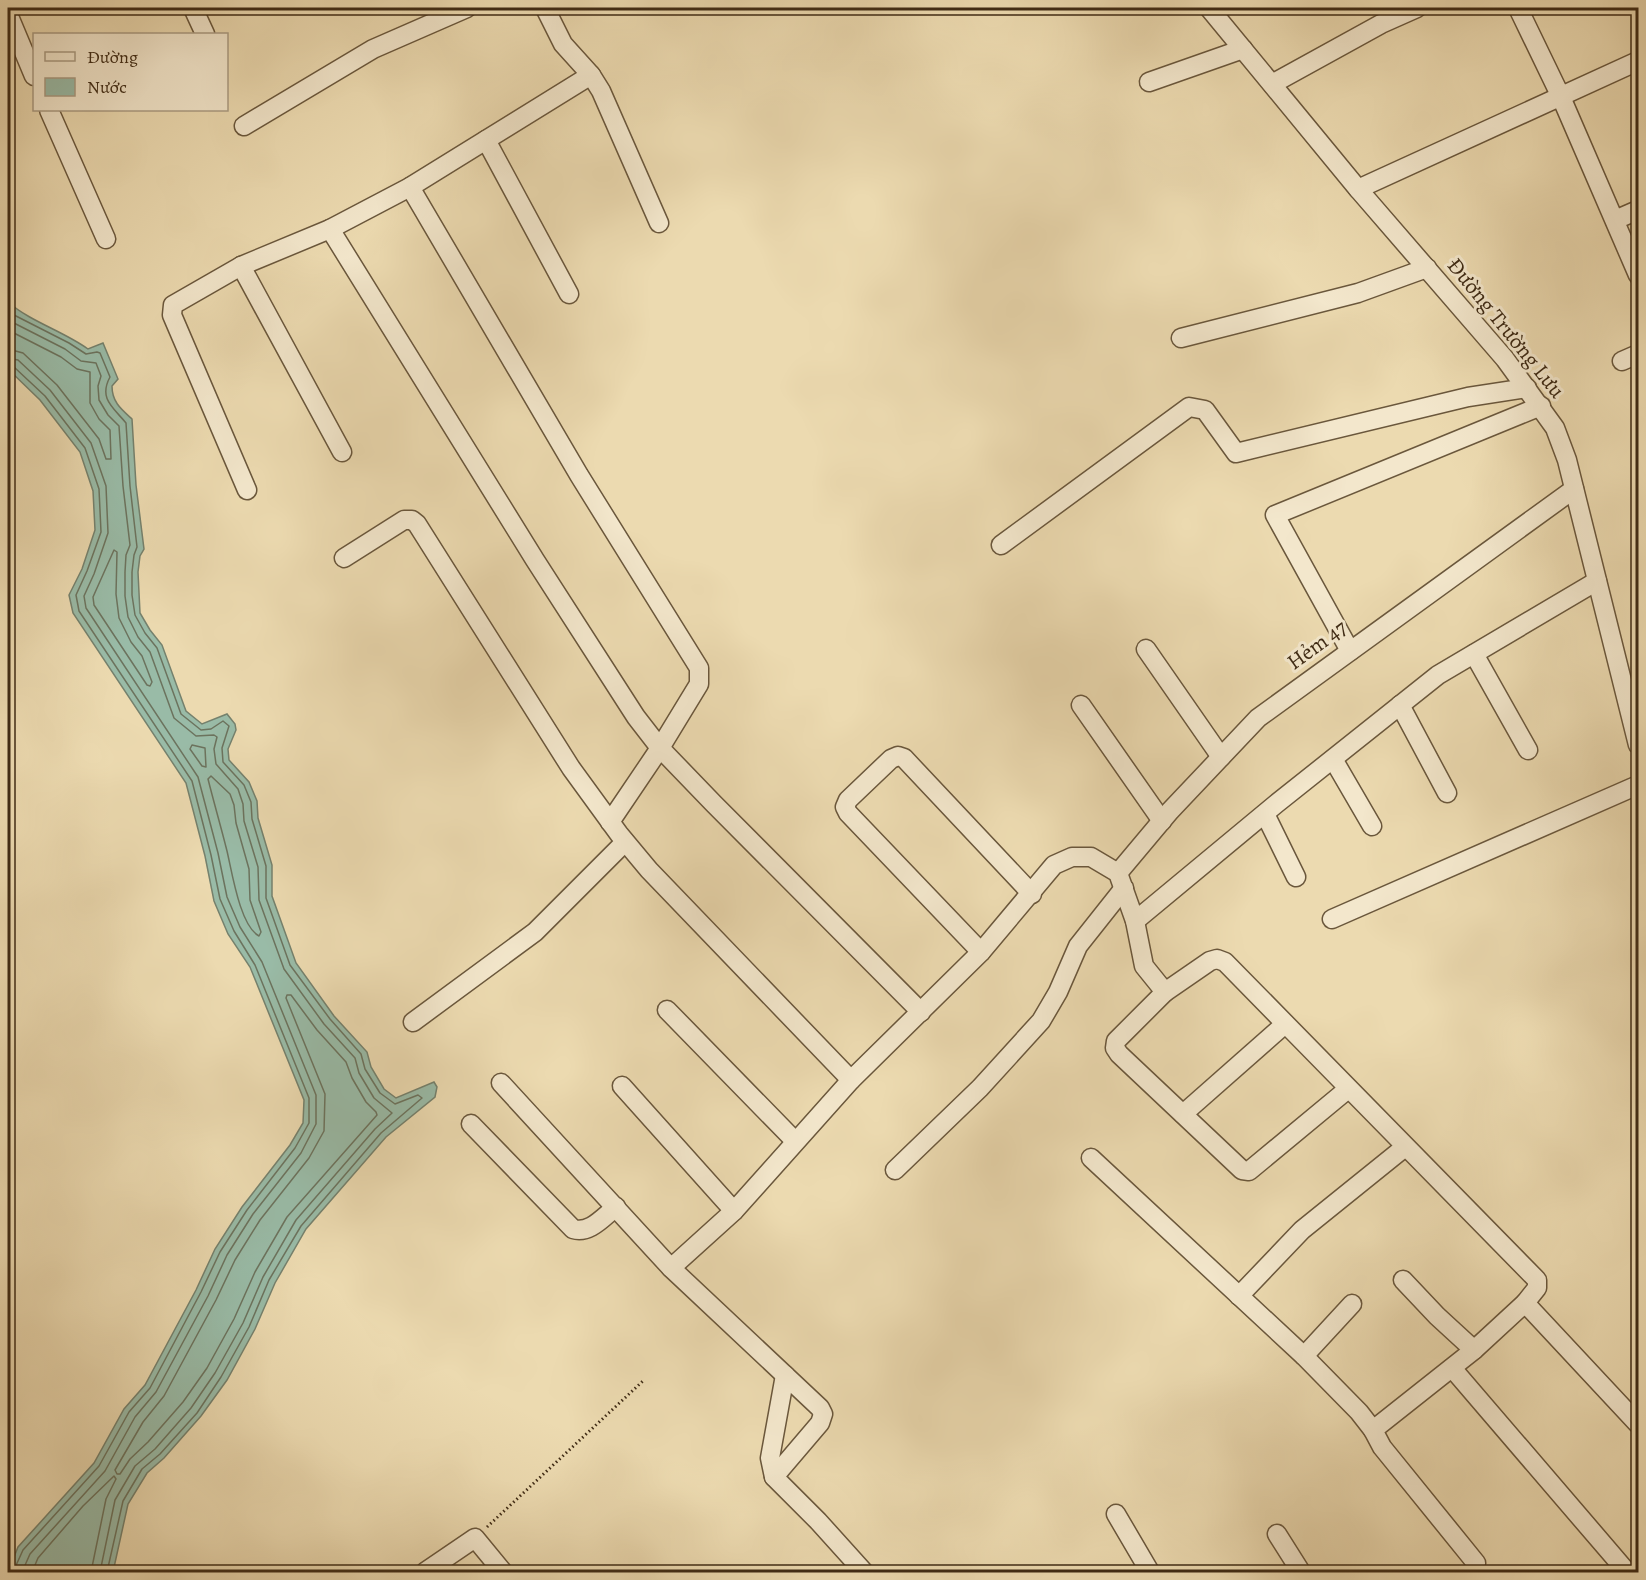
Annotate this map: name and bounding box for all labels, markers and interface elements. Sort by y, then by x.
legend [33,33,228,111]
text: Đường [87,45,138,69]
text: Nước [87,75,127,99]
street label: Đường Trường Lưu [1440,252,1572,405]
street label: Hẻm 47 [1281,612,1354,677]

